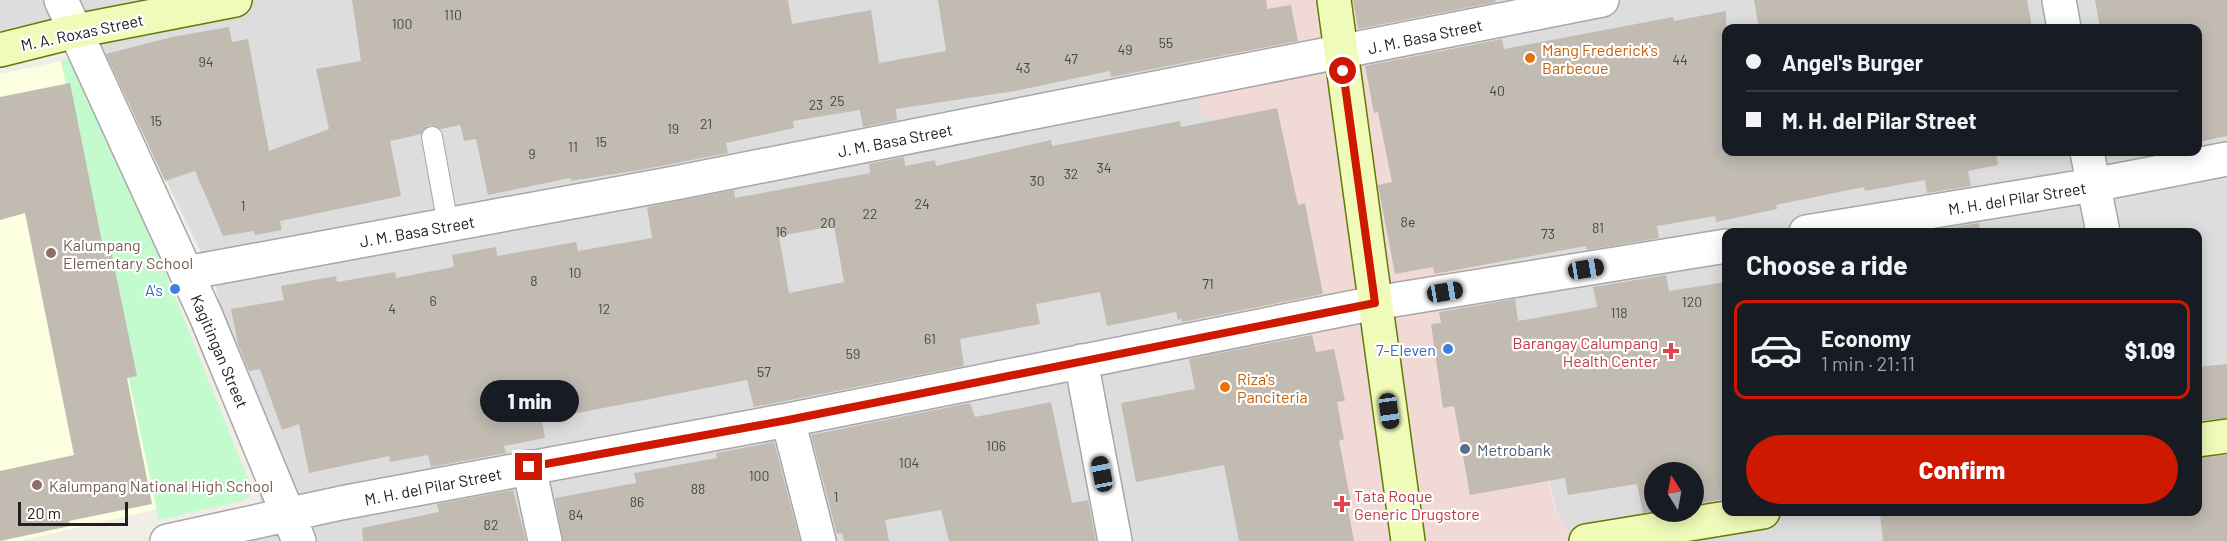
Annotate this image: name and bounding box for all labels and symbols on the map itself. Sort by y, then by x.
house number: 110 [444,6,462,23]
street label: M. A. Roxas Street [19,10,145,54]
house number: 100 [392,15,412,32]
street label: J. M. Basa Street [1366,15,1484,57]
house number: 55 [1159,34,1173,51]
place label: Mang Frederick's Barbecue [1542,40,1658,77]
house number: 49 [1117,41,1133,58]
house number: 47 [1064,50,1078,67]
marker: Mang Frederick's Barbecue [1523,51,1537,65]
house number: 44 [1672,51,1688,68]
house number: 94 [198,53,214,70]
route start [1329,57,1356,84]
house number: 43 [1016,59,1030,76]
house number: 40 [1489,82,1505,99]
house number: 25 [830,92,844,109]
house number: 23 [809,96,823,113]
house number: 15 [150,112,162,129]
house number: 21 [700,115,712,132]
house number: 19 [667,120,679,137]
street label: J. M. Basa Street [836,120,954,160]
house number: 15 [595,133,607,150]
house number: 11 [568,138,578,155]
house number: 9 [528,145,536,162]
house number: 34 [1097,159,1111,176]
house number: 32 [1064,165,1078,182]
house number: 30 [1029,172,1045,189]
street label: M. H. del Pilar Street [1947,178,2087,218]
house number: 24 [914,195,930,212]
house number: 1 [241,197,245,214]
house number: 22 [862,205,878,222]
street label: J. M. Basa Street [358,212,476,250]
house number: 8e [1401,213,1415,230]
house number: 20 [820,214,836,231]
house number: 81 [1592,219,1604,236]
house number: 16 [775,223,787,240]
house number: 73 [1541,225,1555,242]
place label: Kalumpang Elementary School [63,235,193,272]
marker: Kalumpang Elementary School [44,246,58,260]
car [1567,257,1605,281]
house number: 10 [569,264,581,281]
house number: 8 [530,272,538,289]
house number: 71 [1202,275,1214,292]
place label: A's [145,280,163,299]
car [1426,280,1464,304]
marker: A's [168,282,182,296]
street label: Kagitingan Street [188,291,252,411]
house number: 6 [429,292,437,309]
house number: 120 [1682,293,1702,310]
house number: 4 [388,300,396,317]
house number: 12 [598,300,610,317]
house number: 118 [1610,304,1628,321]
house number: 61 [924,330,936,347]
place label: Barangay Calumpang Health Center [1513,333,1658,370]
place label: 7-Eleven [1376,340,1436,359]
marker: 7-Eleven [1441,342,1455,356]
marker: Barangay Calumpang Health Center [1662,342,1680,360]
house number: 59 [846,345,860,362]
house number: 57 [757,363,771,380]
place label: Riza's Panciteria [1237,369,1308,406]
callout: 1 min [480,380,578,422]
marker: Riza's Panciteria [1218,380,1232,394]
car [1378,392,1400,430]
house number: 106 [986,437,1006,454]
place label: Metrobank [1477,440,1551,459]
marker: Metrobank [1458,442,1472,456]
route end [515,453,542,480]
house number: 104 [899,454,919,471]
car [1090,455,1114,493]
north arrow [1644,462,1704,522]
street label: M. H. del Pilar Street [363,463,503,509]
house number: 100 [749,467,769,484]
place label: Kalumpang National High School [49,476,273,495]
marker: Kalumpang National High School [30,478,44,492]
house number: 88 [691,480,705,497]
place label: Tata Roque Generic Drugstore [1354,486,1480,523]
house number: 1 [834,488,838,505]
house number: 86 [630,493,644,510]
marker: Tata Roque Generic Drugstore [1335,497,1349,511]
scale bar [18,499,128,526]
house number: 84 [568,506,584,523]
house number: 82 [484,516,498,533]

